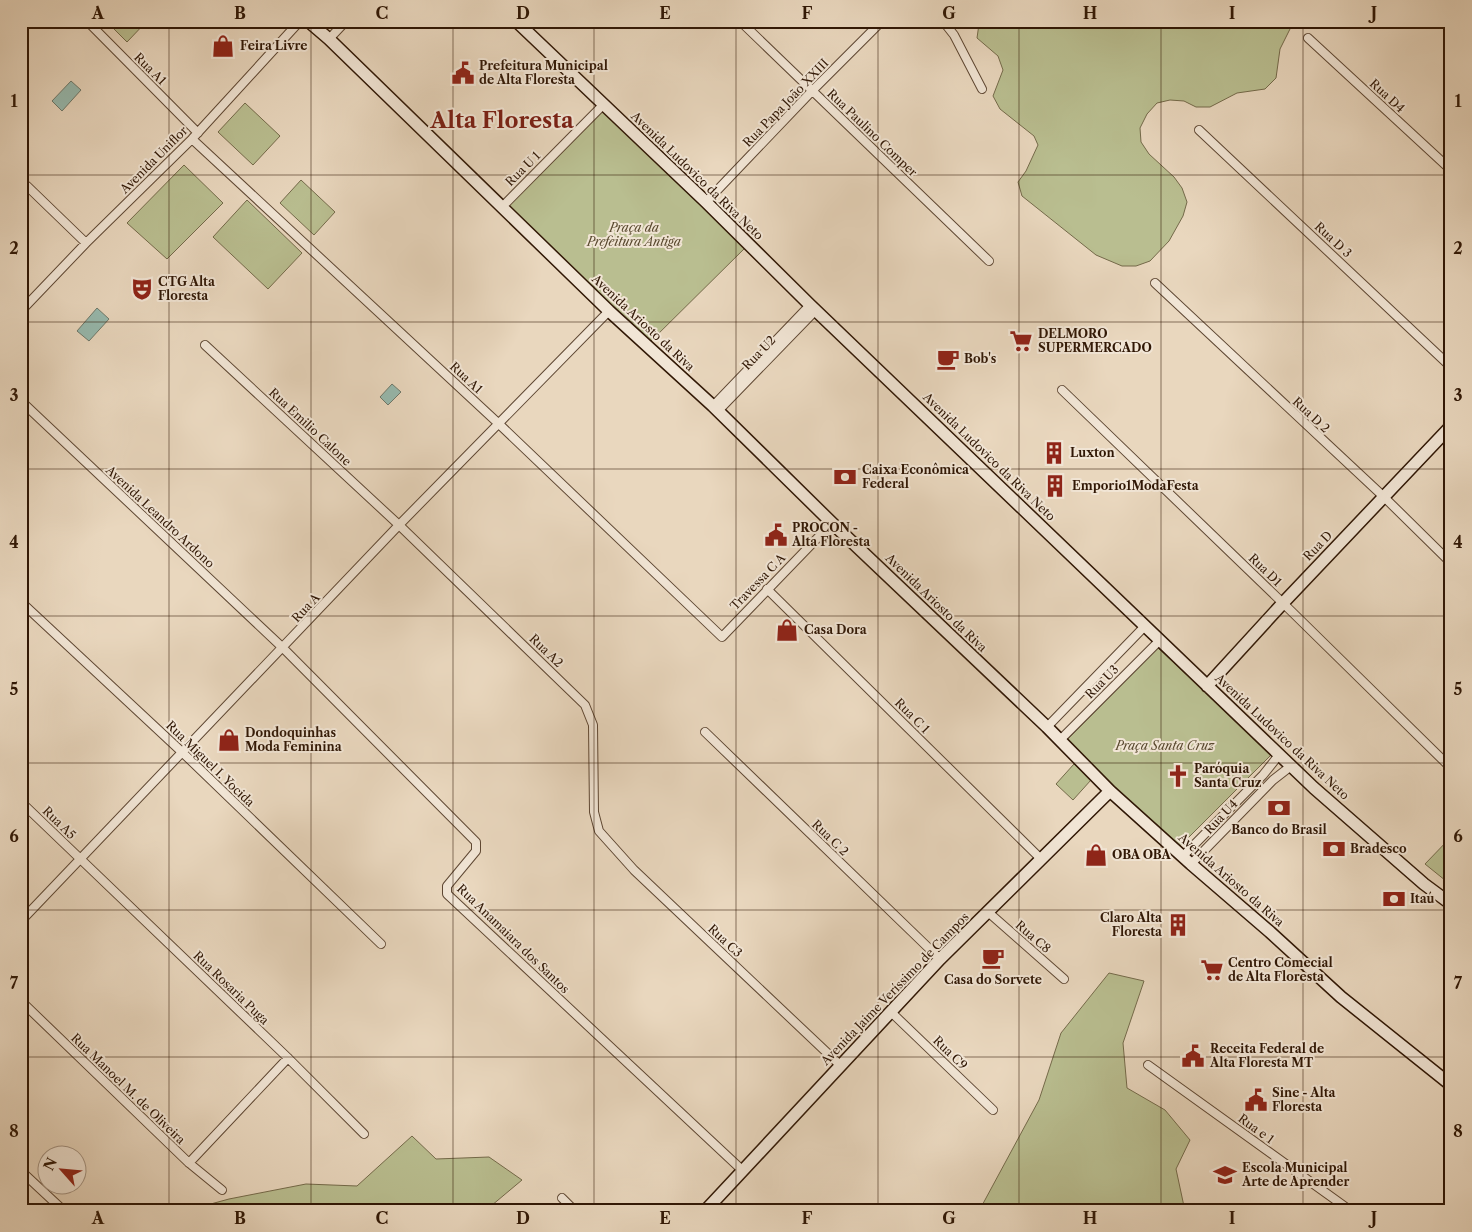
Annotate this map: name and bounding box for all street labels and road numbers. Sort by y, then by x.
street label: Rua A1 [131,50,169,88]
street label: Rua Papa João XXIII [740,55,832,150]
street label: Rua D4 [1367,76,1408,116]
street label: Rua Paulino Comper [824,86,920,179]
street label: Avenida Ludovico da Riva Neto [627,108,767,243]
street label: Avenida Uniflor [116,123,190,197]
street label: Rua U 1 [502,148,543,189]
street label: Rua D 3 [1312,219,1355,260]
street label: Avenida Ariosto da Riva [588,271,698,375]
street label: Rua U2 [739,332,779,373]
street label: Rua A1 [447,359,486,396]
street label: Rua Emilio Calone [266,385,355,469]
street label: Avenida Ludovico da Riva Neto [919,389,1059,524]
street label: Rua D 2 [1290,394,1333,436]
street label: Avenida Leandro Ardono [102,462,218,571]
street label: Rua D [1300,528,1335,564]
street label: Travessa C A [727,549,789,613]
street label: Avenida Ariosto da Riva [882,550,991,655]
street label: Rua D1 [1246,550,1285,589]
street label: Rua A [289,589,323,625]
street label: Rua A2 [526,631,566,670]
street label: Rua U3 [1082,662,1122,702]
street label: Avenida Ludovico da Riva Neto [1211,670,1353,803]
street label: Rua C 1 [892,695,933,736]
street label: Rua Miguel I. Yocida [163,718,258,810]
street label: Rua U4 [1201,796,1240,837]
street label: Rua A5 [40,803,79,842]
street label: Rua C 2 [809,817,852,859]
street label: Avenida Ariosto da Riva [1175,829,1288,930]
street label: Rua Anamaiara dos Santos [454,881,573,996]
street label: Avenida Jaime Veríssimo de Campos [817,909,972,1069]
street label: Rua C8 [1013,917,1054,956]
street label: Rua C3 [705,921,746,960]
street label: Rua Rosaria Puga [190,948,273,1028]
street label: Rua Manoel M. de Oliveira [68,1030,189,1148]
street label: Rua C9 [930,1033,971,1073]
street label: Rua e 1 [1235,1111,1277,1147]

